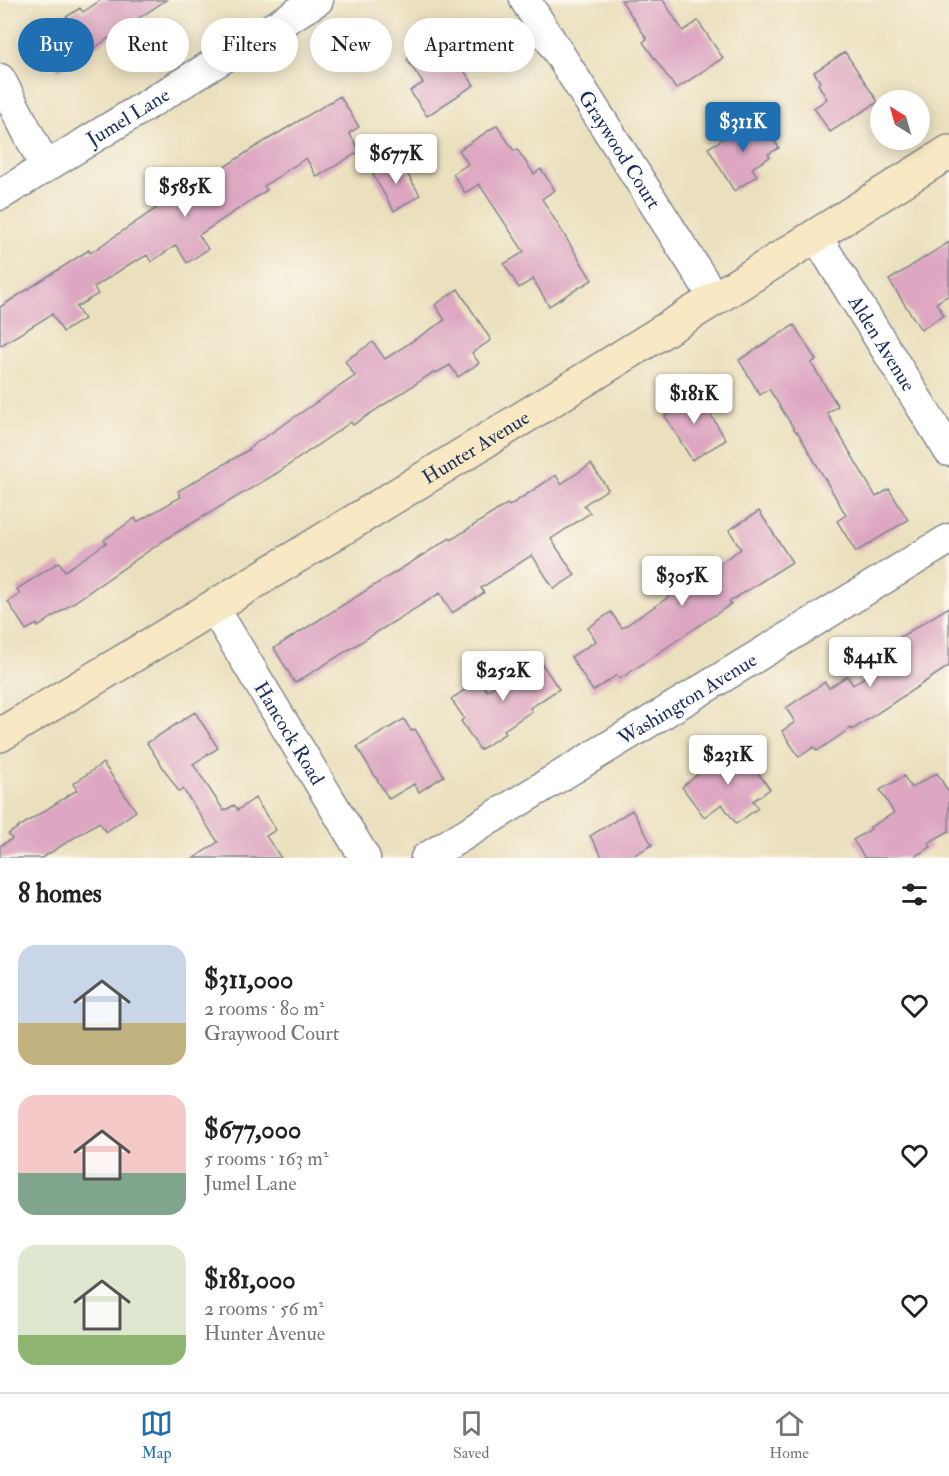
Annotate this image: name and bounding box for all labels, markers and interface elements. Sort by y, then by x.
chip: Buy [18,18,94,72]
chip: Rent [106,18,189,72]
chip: Filters [201,18,298,72]
chip: New [310,18,392,72]
chip: Apartment [404,18,535,72]
street label: Jumel Lane [81,82,174,152]
street label: Graywood Court [573,86,667,214]
north arrow [870,90,930,150]
map controls [870,90,930,150]
pin: $311K [701,102,785,153]
text: $311K [719,109,767,134]
pin: $677K [354,134,438,185]
text: $677K [369,141,423,166]
pin: $585K [143,167,227,218]
text: $585K [159,174,211,199]
street label: Alden Avenue [843,290,921,396]
pin: $181K [652,374,736,425]
text: $181K [670,381,718,406]
street label: Hunter Avenue [417,405,534,489]
pin: $305K [640,556,724,607]
text: $305K [656,563,708,588]
pin: $441K [828,637,912,688]
text: $441K [843,644,897,669]
street label: Washington Avenue [612,647,761,751]
pin: $252K [461,651,545,702]
text: $252K [476,658,530,683]
street label: Hancock Road [249,677,330,789]
pin: $231K [686,735,770,786]
text: $231K [703,742,753,767]
text: 8 homes [18,878,102,910]
icon: filters [898,878,931,911]
text: $311,000 [204,964,293,996]
icon: home [66,969,138,1041]
icon: heart [898,989,931,1022]
text: 2 rooms · 80 m² [204,996,325,1021]
text: Graywood Court [204,1021,339,1046]
text: $677,000 [204,1114,301,1146]
icon: home [66,1119,138,1191]
icon: heart [898,1139,931,1172]
text: 5 rooms · 163 m² [204,1146,329,1171]
text: Jumel Lane [204,1171,297,1196]
text: $181,000 [204,1264,296,1296]
icon: home [66,1269,138,1341]
icon: heart [898,1289,931,1322]
text: 2 rooms · 56 m² [204,1296,324,1321]
text: Hunter Avenue [204,1321,325,1346]
tab: Map [140,1407,173,1463]
tab: Saved [453,1407,489,1463]
tab: Home [769,1407,809,1463]

